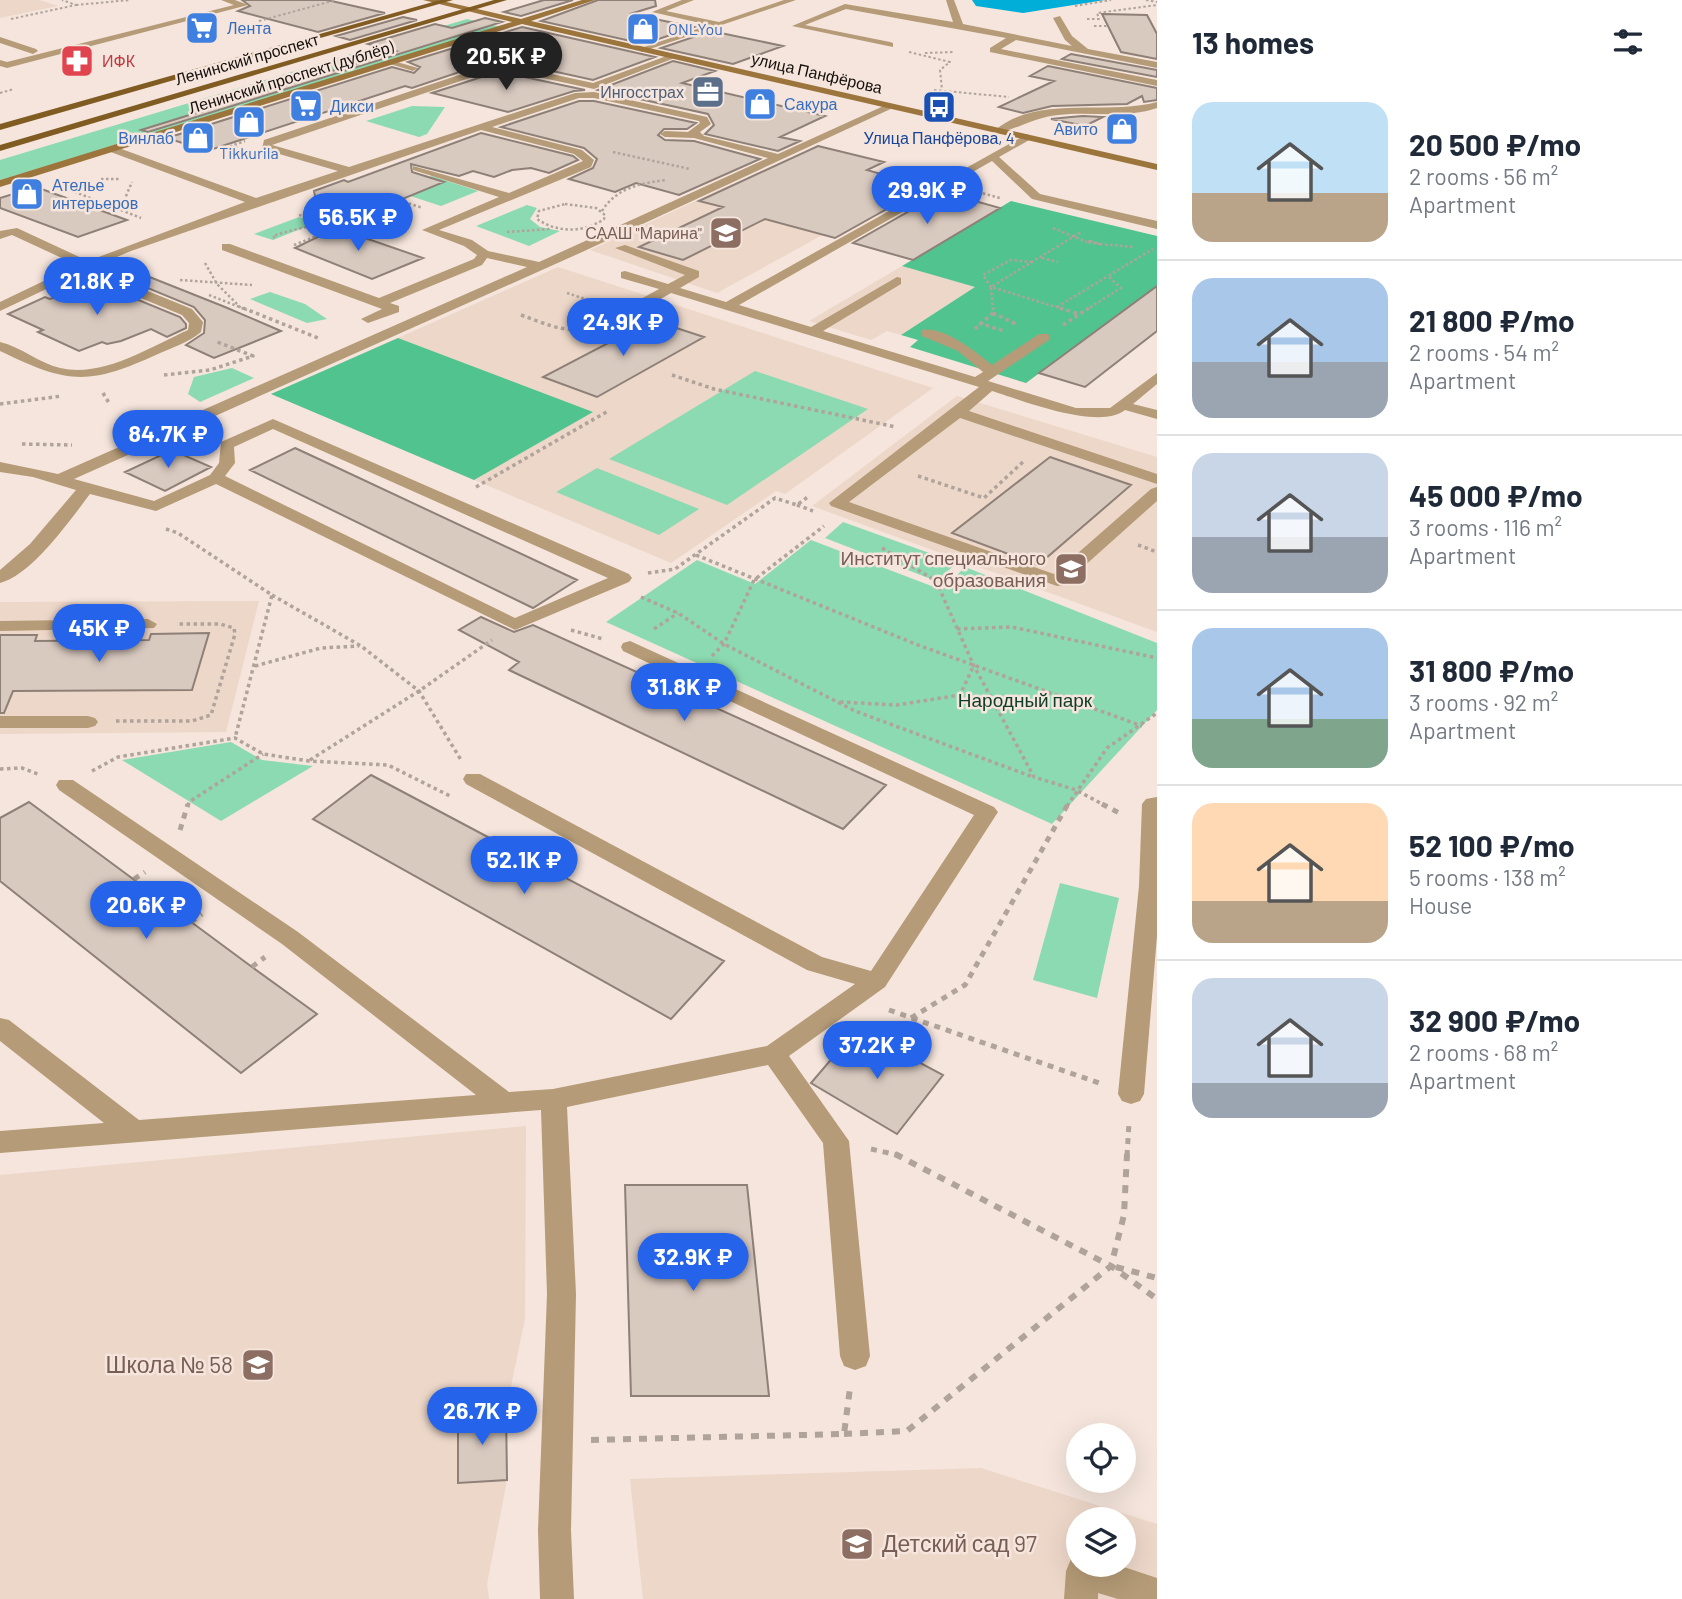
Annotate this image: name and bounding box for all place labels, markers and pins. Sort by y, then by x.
supermarket icon: Лента [183,9,221,47]
shop icon: ONLYou [624,10,662,48]
place label: Лента [227,18,271,37]
place label: ONLYou [668,19,723,38]
pin: 20.5K ₽ [441,32,571,92]
pharmacy icon: ИФК [58,42,96,80]
place label: ИФК [102,51,136,70]
office icon: Ингосстрах [689,73,727,111]
place label: Ингосстрах [600,82,684,101]
shop icon: Сакура [741,85,779,123]
supermarket icon: Дикси [287,87,325,125]
bus stop icon: Улица Панфёрова, 4 [920,88,958,126]
place label: Сакура [784,94,838,113]
place label: Дикси [330,96,374,115]
shop icon: Tikkurila [230,103,268,141]
shop icon: Авито [1103,110,1141,148]
shop icon: Винлаб [179,119,217,157]
place label: Авито [1054,119,1098,138]
place label: Винлаб [118,128,174,147]
place label: Улица Панфёрова, 4 [863,128,1015,147]
place label: Tikkurila [219,143,279,162]
pin: 29.9K ₽ [862,166,992,226]
shop icon: Ателье интерьеров [8,175,46,213]
place label: Ателье интерьеров [52,175,138,212]
pin: 56.5K ₽ [293,194,423,253]
school or university icon: СААШ "Марина" [707,214,745,252]
place label: СААШ "Марина" [585,223,702,242]
pin: 21.8K ₽ [32,258,162,317]
pin: 24.9K ₽ [558,298,688,358]
pin: 84.7K ₽ [103,410,233,470]
place label: Институт специального образования [841,546,1046,591]
school or university icon: Институт специального образования [1052,550,1090,588]
pin: 45K ₽ [50,604,148,664]
pin: 31.8K ₽ [619,664,749,723]
pin: 52.1K ₽ [459,836,589,896]
pin: 20.6K ₽ [81,881,211,941]
pin: 37.2K ₽ [812,1021,942,1081]
pin: 32.9K ₽ [628,1234,758,1293]
school or university icon: Школа № 58 [239,1346,277,1384]
place label: Школа № 58 [105,1350,233,1378]
pin: 26.7K ₽ [417,1388,547,1447]
school or university icon: Детский сад 97 [838,1525,876,1563]
place label: Детский сад 97 [882,1529,1037,1557]

